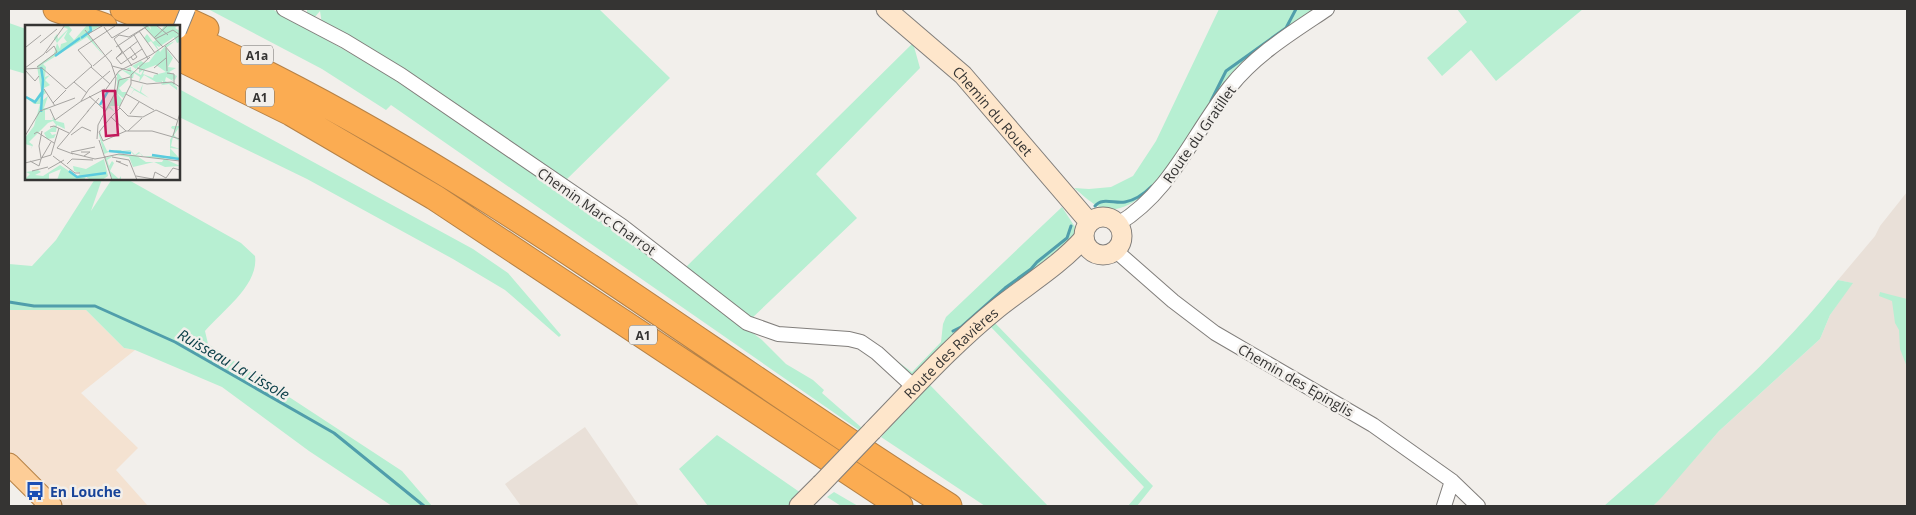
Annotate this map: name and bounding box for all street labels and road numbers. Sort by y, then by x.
road number: A1a [241,46,273,64]
street label: Chemin du Rouet [949,61,1037,160]
street label: Route du Gratillet [1158,81,1240,187]
road number: A1 [246,88,274,106]
street label: Chemin Marc Charrot [534,163,660,259]
street label: Route des Ravières [899,302,1002,402]
road number: A1 [629,326,657,344]
street label: Chemin des Epinglis [1235,339,1358,421]

